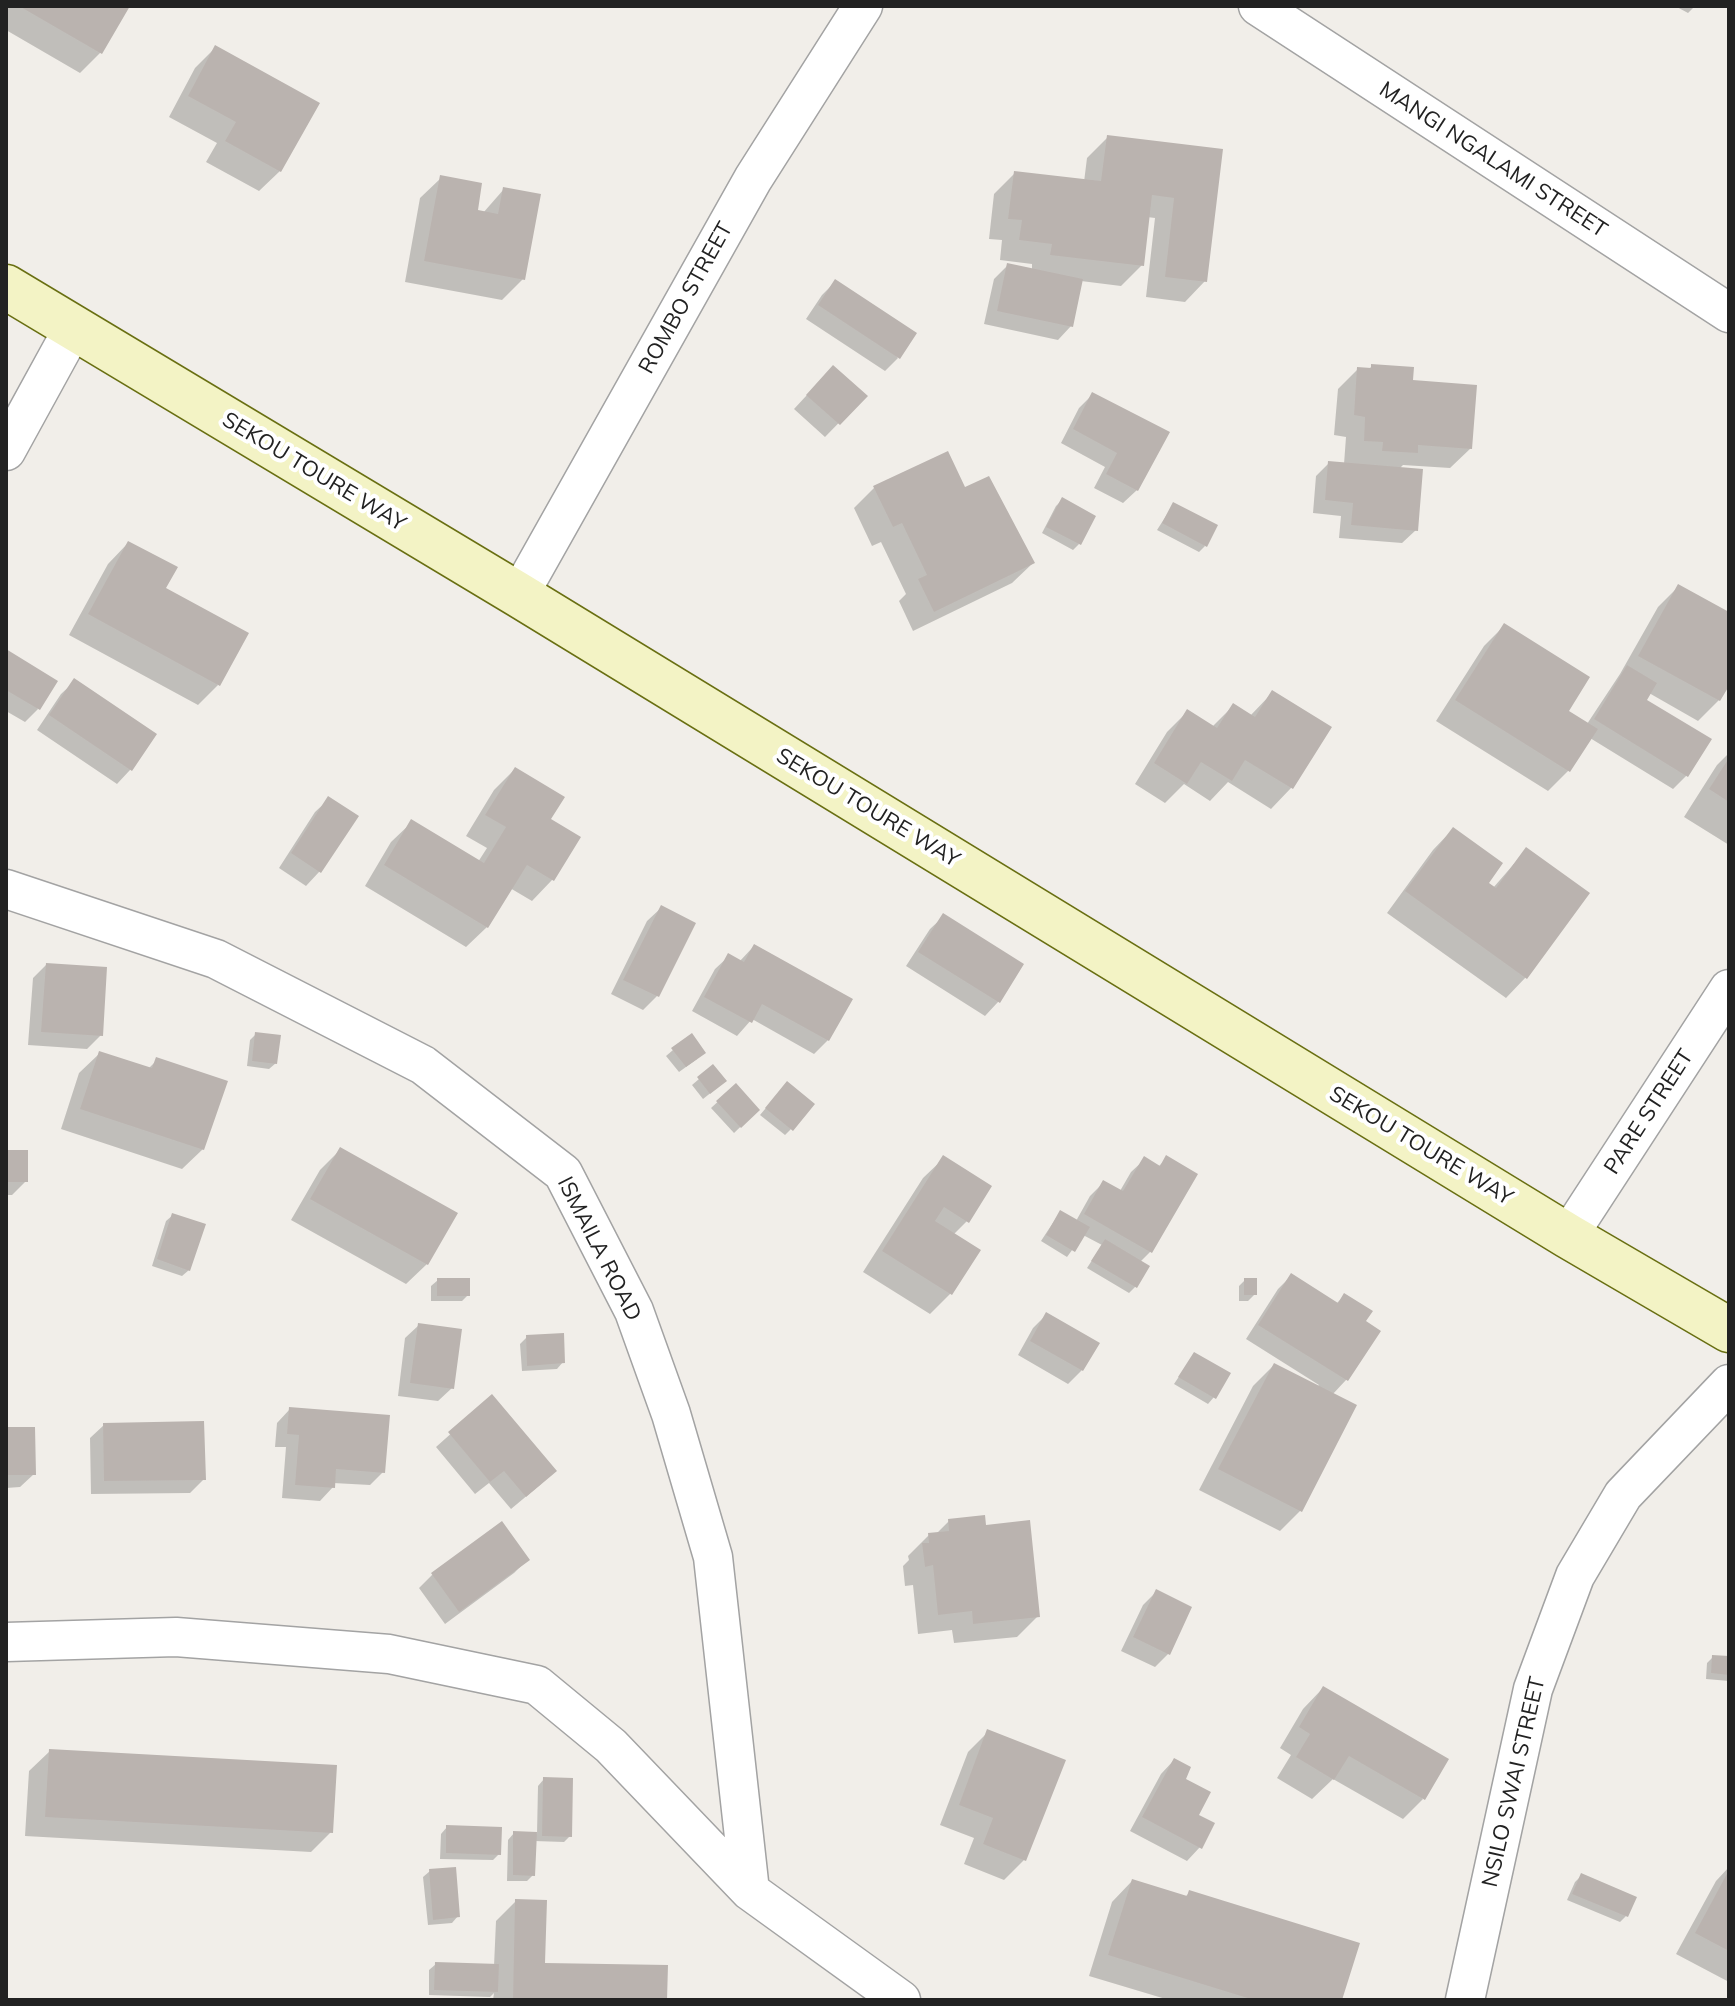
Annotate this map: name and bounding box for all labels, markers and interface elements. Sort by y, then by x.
street label: MANGI NGALAMI STREET [1374,76,1612,244]
street label: ROMBO STREET [633,218,739,378]
street label: SEKOU TOURE WAY [217,407,411,537]
street label: SEKOU TOURE WAY [771,743,965,873]
street label: PARE STREET [1599,1045,1699,1179]
street label: SEKOU TOURE WAY [1324,1081,1518,1211]
street label: ISMAILA ROAD [551,1173,647,1325]
street label: NSILO SWAI STREET [1477,1674,1551,1890]

